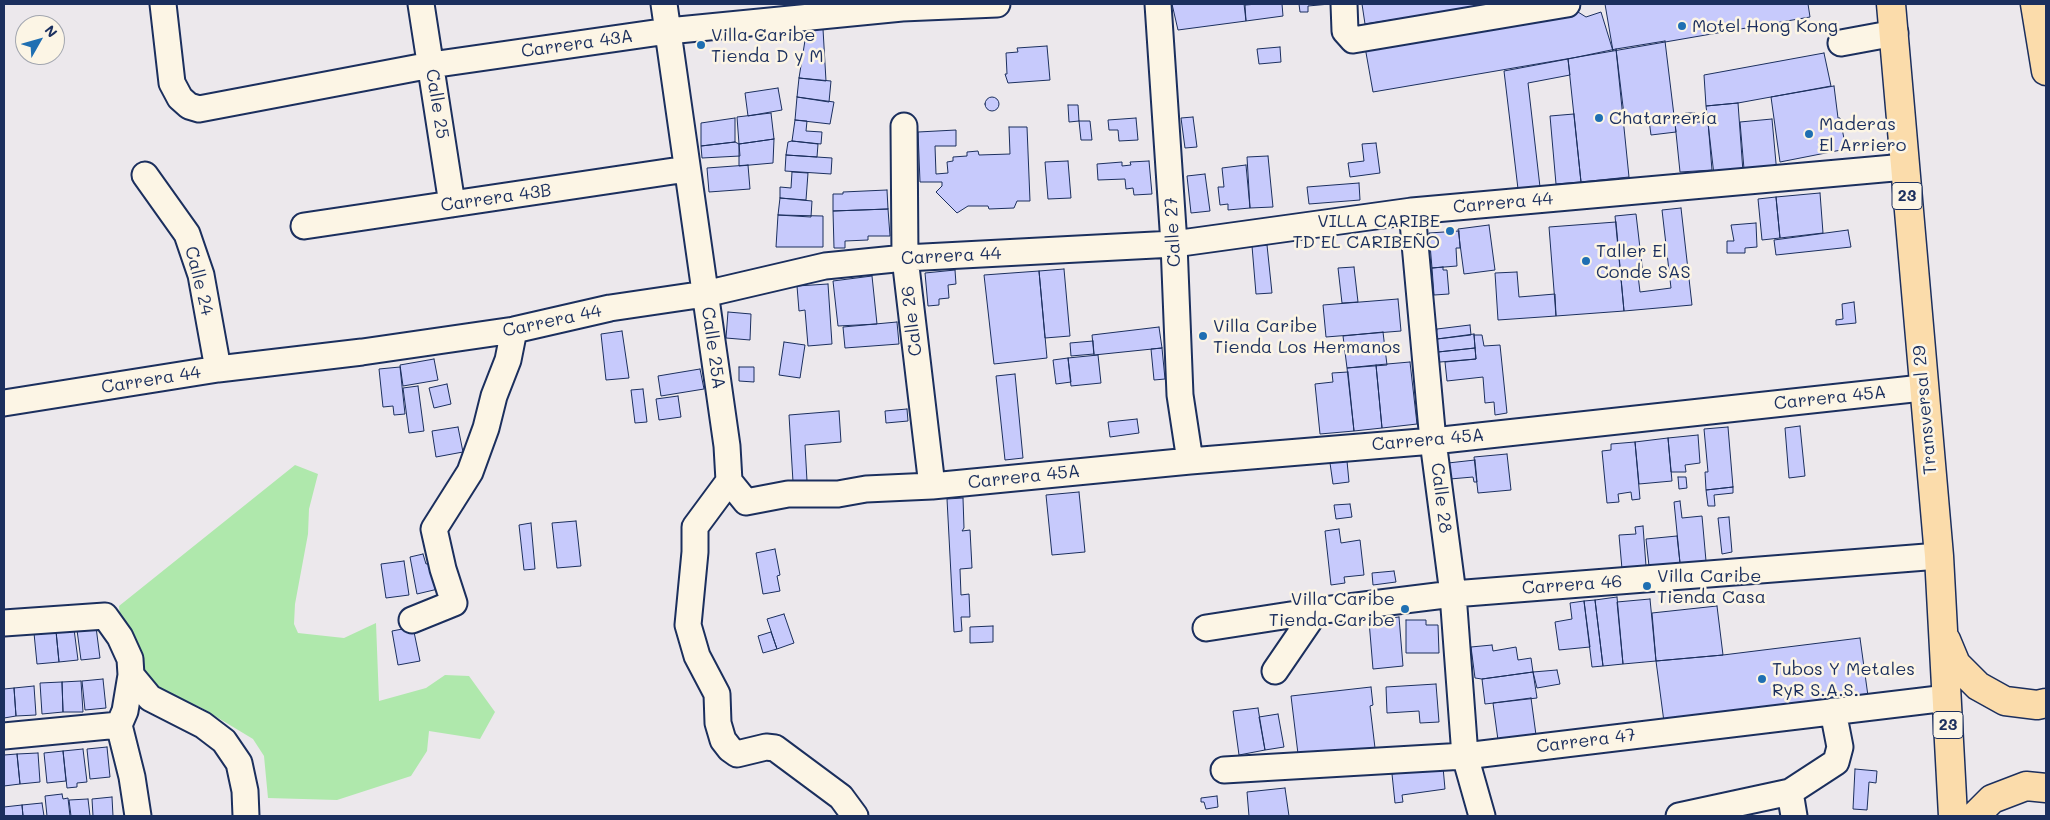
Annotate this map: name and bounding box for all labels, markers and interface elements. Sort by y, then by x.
north arrow [15,15,65,65]
place label: Motel Hong Kong [1692,15,1838,37]
marker: Motel Hong Kong [1676,20,1688,32]
text: N [41,21,62,41]
place label: Villa Caribe Tienda D y M [711,24,824,66]
street label: Carrera 43A [520,25,634,63]
marker: Villa Caribe Tienda D y M [695,39,707,51]
street label: Calle 25 [421,67,453,141]
place label: Chatarrería [1609,107,1717,129]
marker: Chatarrería [1593,112,1605,124]
place label: Maderas El Arriero [1819,113,1906,156]
marker: Maderas El Arriero [1803,128,1815,140]
street label: Carrera 43B [439,180,553,216]
road number: 23 [1892,182,1922,210]
street label: Carrera 44 [1452,188,1554,218]
street label: Calle 27 [1160,196,1186,268]
place label: VILLA CARIBE TD EL CARIBEÑO [1293,210,1440,252]
marker: VILLA CARIBE TD EL CARIBEÑO [1444,225,1456,237]
place label: Taller El Conde SAS [1596,240,1691,282]
street label: Carrera 44 [900,243,1002,269]
street label: Calle 24 [180,244,218,318]
marker: Taller El Conde SAS [1580,255,1592,267]
street label: Calle 26 [897,284,927,358]
street label: Carrera 44 [501,300,603,342]
street label: Calle 25A [697,305,729,391]
place label: Villa Caribe Tienda Los Hermanos [1213,315,1401,358]
marker: Villa Caribe Tienda Los Hermanos [1197,330,1209,342]
street label: Transversal 29 [1909,345,1941,475]
street label: Carrera 44 [100,361,202,399]
street label: Carrera 45A [1773,381,1887,415]
street label: Carrera 45A [1371,424,1485,456]
street label: Carrera 45A [967,460,1081,494]
street label: Calle 28 [1426,461,1456,535]
place label: Villa Caribe Tienda Casa [1657,565,1766,608]
street label: Carrera 46 [1521,571,1623,599]
marker: Villa Caribe Tienda Casa [1641,580,1653,592]
place label: Villa Caribe Tienda Caribe [1269,588,1395,630]
marker: Villa Caribe Tienda Caribe [1399,603,1411,615]
place label: Tubos Y Metales RyR S.A.S. [1772,658,1915,701]
marker: Tubos Y Metales RyR S.A.S. [1756,673,1768,685]
road number: 23 [1933,712,1963,738]
street label: Carrera 47 [1535,724,1637,758]

